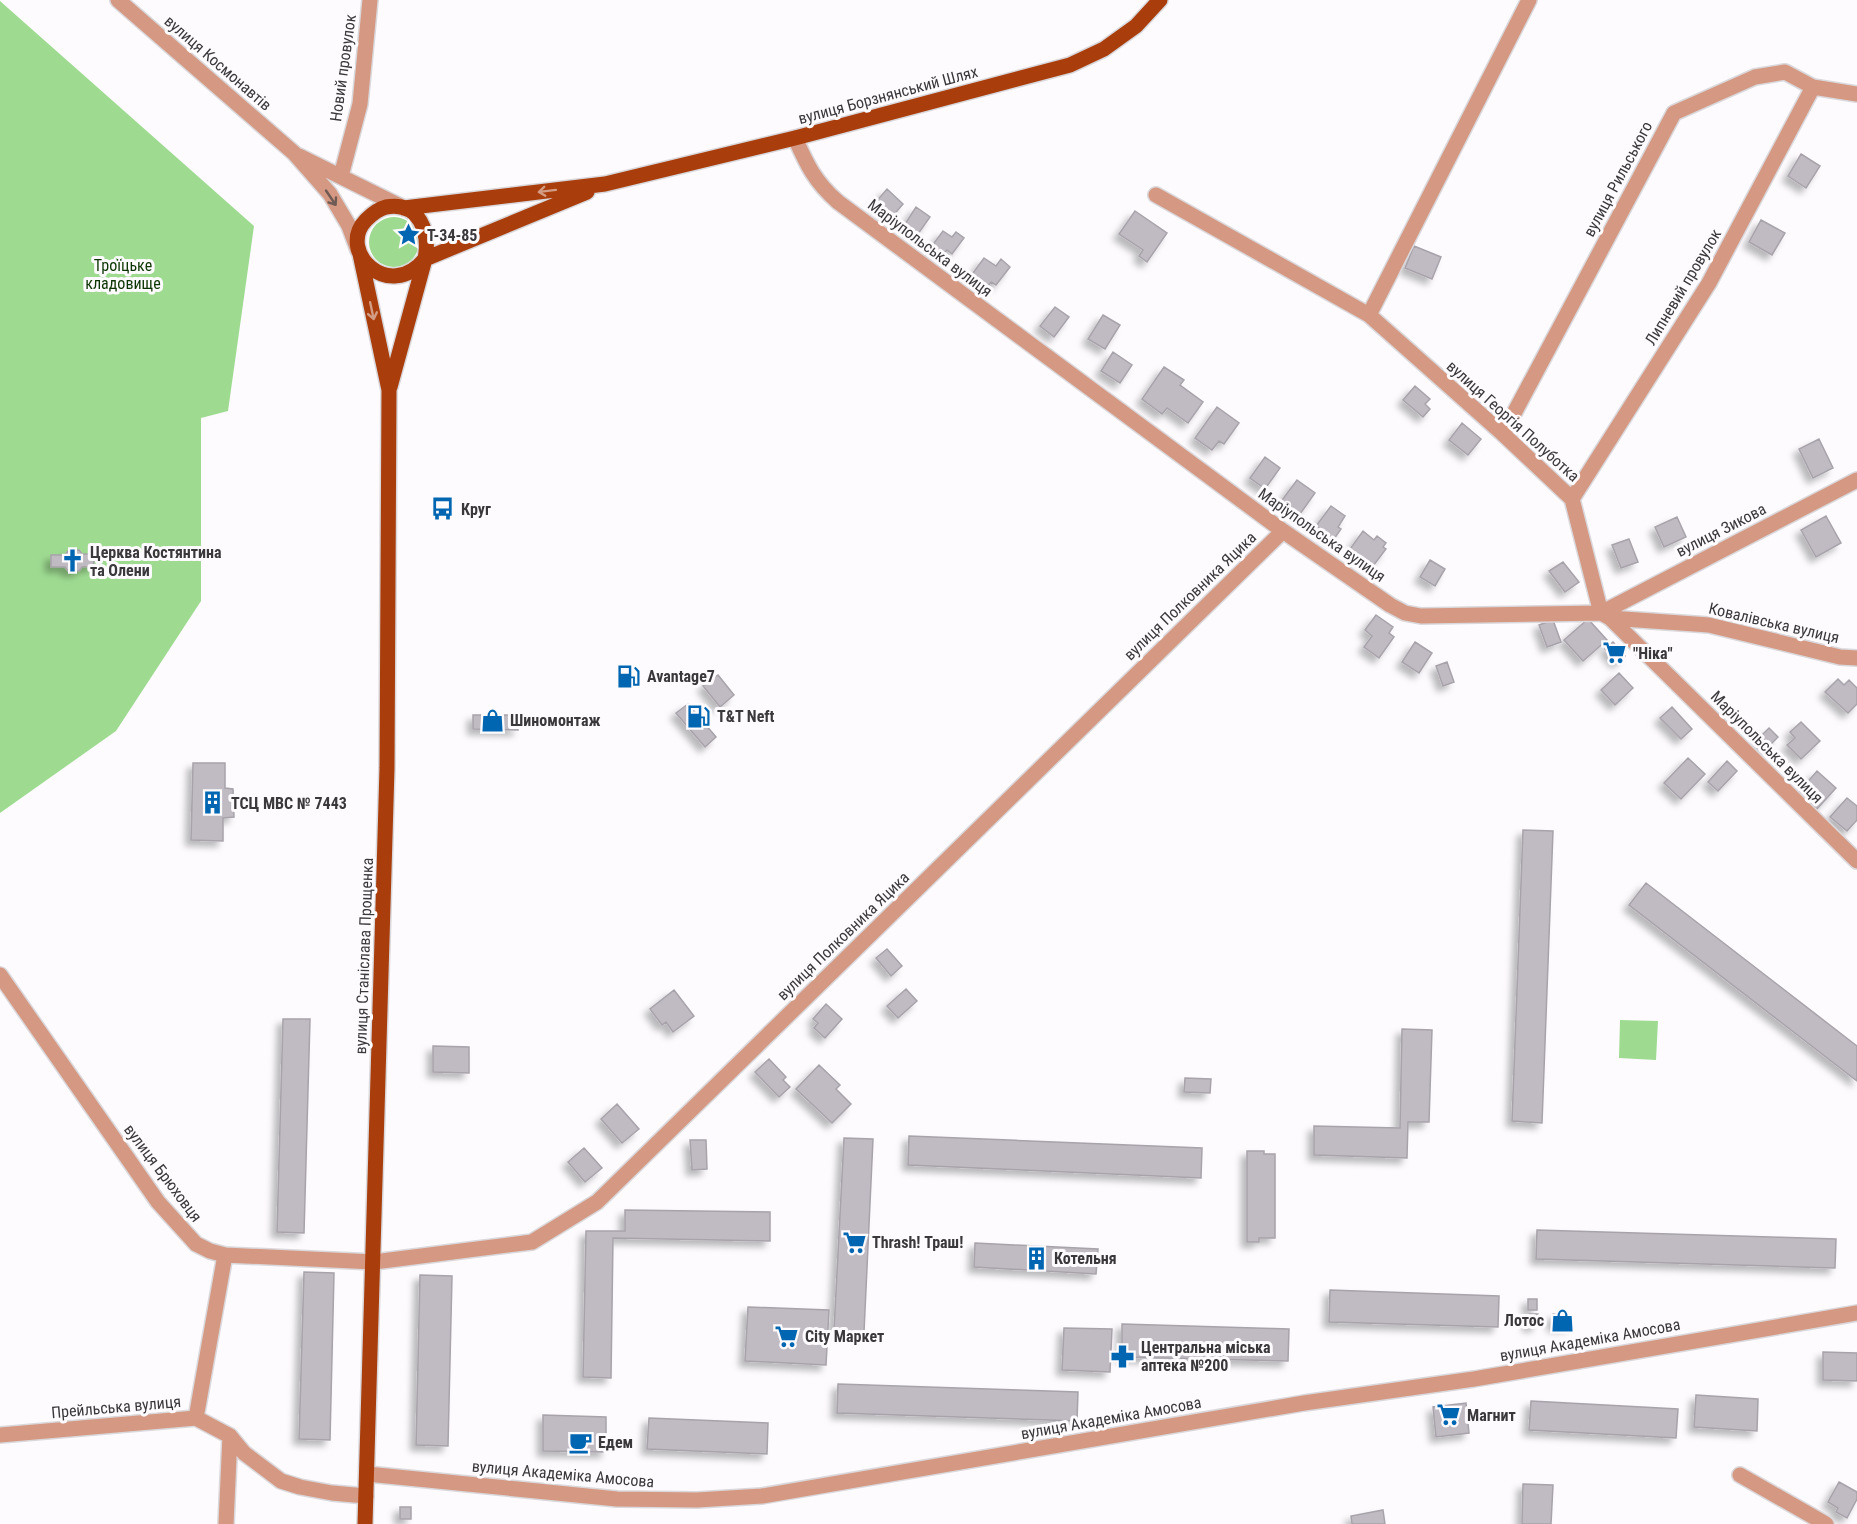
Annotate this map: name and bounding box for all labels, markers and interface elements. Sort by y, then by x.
street label: вулиця Космонавтів [161,11,275,115]
street label: Новий провулок [326,13,360,123]
street label: вулиця Борзнянський Шлях [796,62,980,128]
street label: вулиця Рильського [1580,118,1656,240]
one-way arrow [537,186,557,197]
one-way arrow [325,189,337,206]
street label: Маріупольська вулиця [864,195,996,301]
place icon: Т-34-85 [396,222,422,248]
street label: Липневий провулок [1641,225,1725,348]
place label: Т-34-85 [427,226,477,245]
park label: Троїцьке кладовище [85,256,161,293]
one-way arrow [367,301,378,321]
street label: вулиця Георгія Полуботка [1443,356,1583,486]
street label: Маріупольська вулиця [1255,484,1389,586]
bus stop icon: Круг [430,496,456,522]
street label: вулиця Зикова [1673,499,1769,561]
place label: Круг [461,500,491,519]
street label: вулиця Полковника Яцика [1120,528,1260,664]
place label: Церква Костянтина та Олени [90,543,222,580]
church icon: Церква Костянтина та Олени [59,548,85,574]
street label: Ковалівська вулиця [1707,599,1841,647]
supermarket icon: "Ніка" [1602,640,1628,666]
place label: "Ніка" [1633,644,1673,663]
fuel station icon: Avantage7 [616,663,642,689]
place label: Avantage7 [647,667,715,686]
street label: Маріупольська вулиця [1707,687,1827,807]
fuel station icon: T&T Neft [686,703,712,729]
shop icon: Шиномонтаж [479,707,505,733]
place label: T&T Neft [717,707,775,726]
place label: Шиномонтаж [510,711,601,730]
building icon: ТСЦ МВС № 7443 [200,790,226,816]
place label: ТСЦ МВС № 7443 [231,794,347,813]
street label: вулиця Станіслава Прощенка [351,857,377,1055]
street label: вулиця Полковника Яцика [773,868,913,1004]
street label: вулиця Брюховця [120,1120,206,1226]
supermarket icon: Thrash! Траш! [841,1229,867,1255]
place label: Thrash! Траш! [872,1233,963,1252]
building icon: Котельня [1023,1245,1049,1271]
place label: Котельня [1054,1249,1117,1268]
shop icon: Лотос [1549,1307,1575,1333]
place label: Лотос [1504,1311,1544,1330]
street label: вулиця Академіка Амосова [1498,1315,1682,1365]
supermarket icon: City Маркет [774,1323,800,1349]
place label: City Маркет [805,1327,884,1346]
place label: Центральна міська аптека №200 [1141,1338,1271,1375]
pharmacy icon: Центральна міська аптека №200 [1110,1343,1136,1369]
street label: Прейльська вулиця [50,1392,182,1422]
street label: вулиця Академіка Амосова [1019,1393,1203,1443]
supermarket icon: Магнит [1436,1402,1462,1428]
place label: Магнит [1467,1406,1516,1425]
cafe icon: Едем [567,1429,593,1455]
place label: Едем [598,1433,633,1452]
street label: вулиця Академіка Амосова [471,1457,655,1491]

